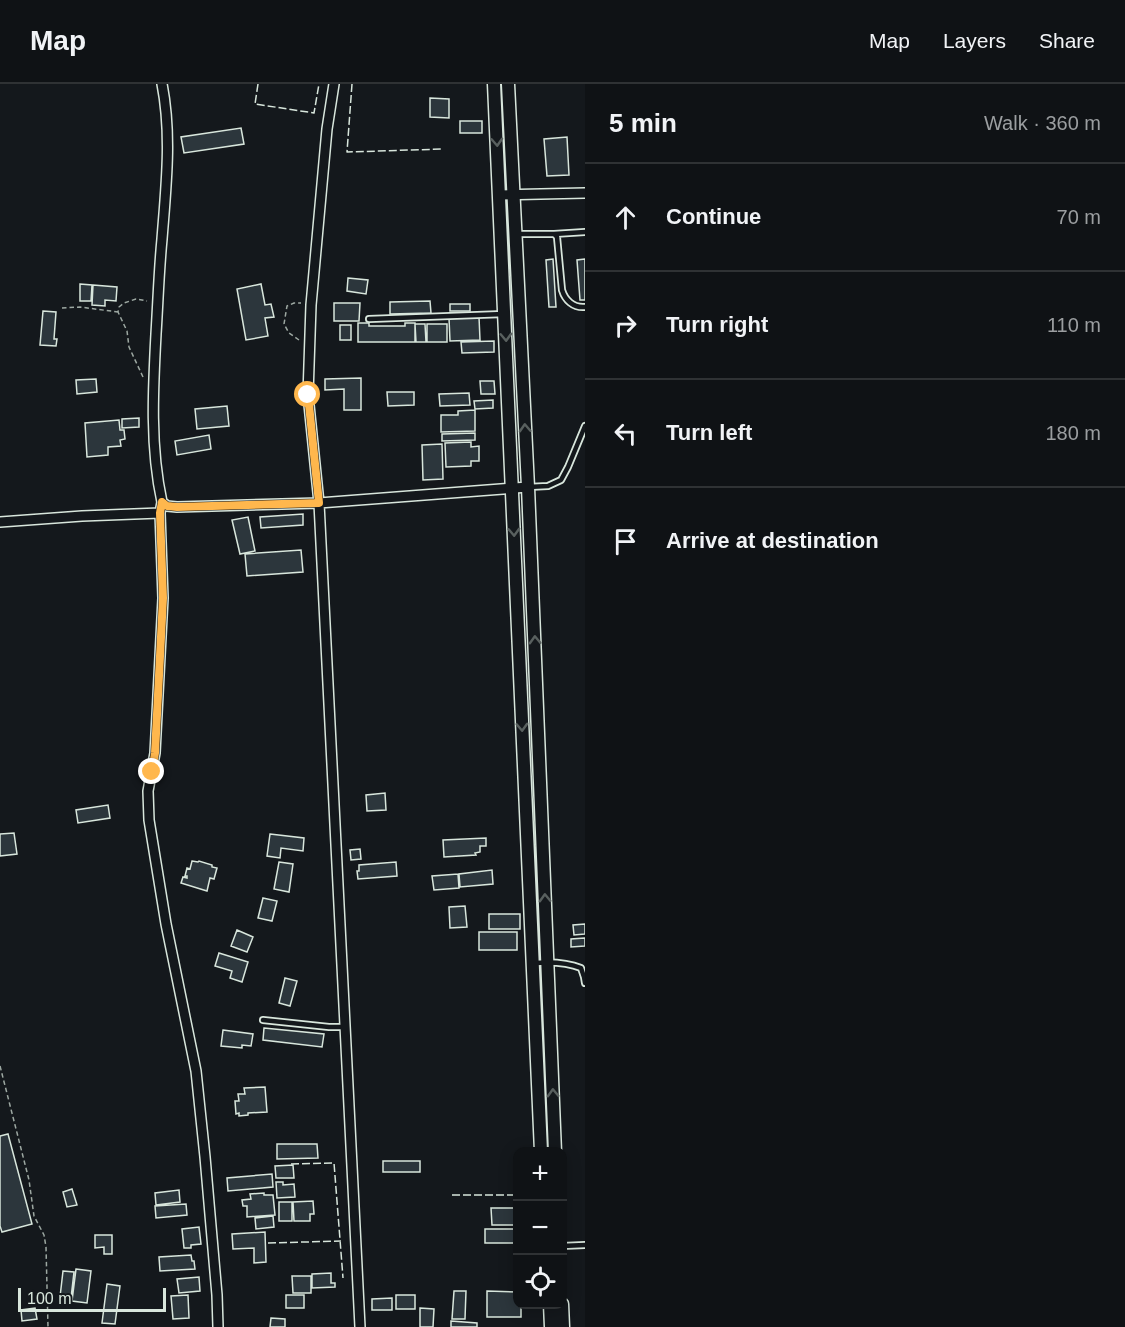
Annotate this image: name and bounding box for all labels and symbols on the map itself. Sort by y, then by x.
one-way arrow [491,138,504,147]
one-way arrow [500,333,512,342]
route start [294,381,320,407]
one-way arrow [519,424,532,433]
one-way arrow [508,528,521,537]
one-way arrow [528,636,541,645]
one-way arrow [516,722,529,731]
route end [138,758,164,784]
one-way arrow [539,894,552,903]
one-way arrow [547,1089,559,1098]
scale bar [18,1285,166,1312]

